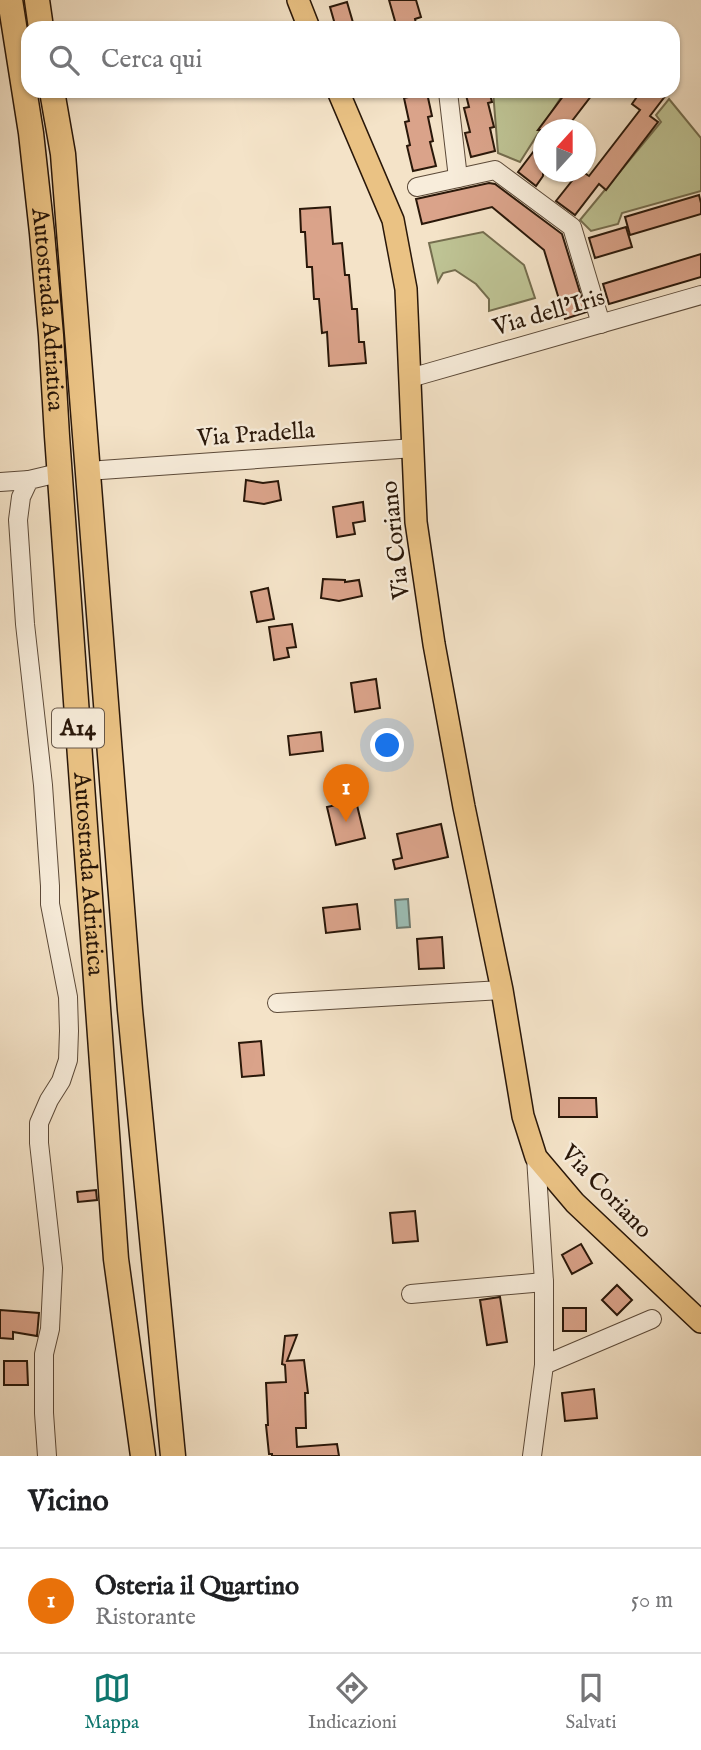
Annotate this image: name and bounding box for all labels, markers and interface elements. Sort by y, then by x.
search box [21,21,680,98]
icon: search [45,41,83,79]
text: Cerca qui [101,43,202,76]
north arrow [533,119,596,182]
street label: Autostrada Adriatica [24,205,71,413]
street label: Via dell'Iris [488,282,609,344]
street label: Via Pradella [195,415,317,455]
street label: Via Coriano [374,479,418,602]
road number: A14 [52,708,104,748]
your location [370,728,404,762]
pin: 1 [323,764,369,822]
street label: Autostrada Adriatica [66,770,111,978]
street label: Via Coriano [553,1138,659,1246]
text: Vicino [28,1483,109,1521]
text: Osteria il Quartino [95,1570,299,1603]
text: 1 [47,1586,55,1615]
text: 50 m [631,1586,673,1615]
text: Ristorante [95,1603,196,1632]
tab: Mappa [84,1669,139,1735]
tab: Indicazioni [308,1669,397,1735]
tab: Salvati [566,1669,617,1735]

